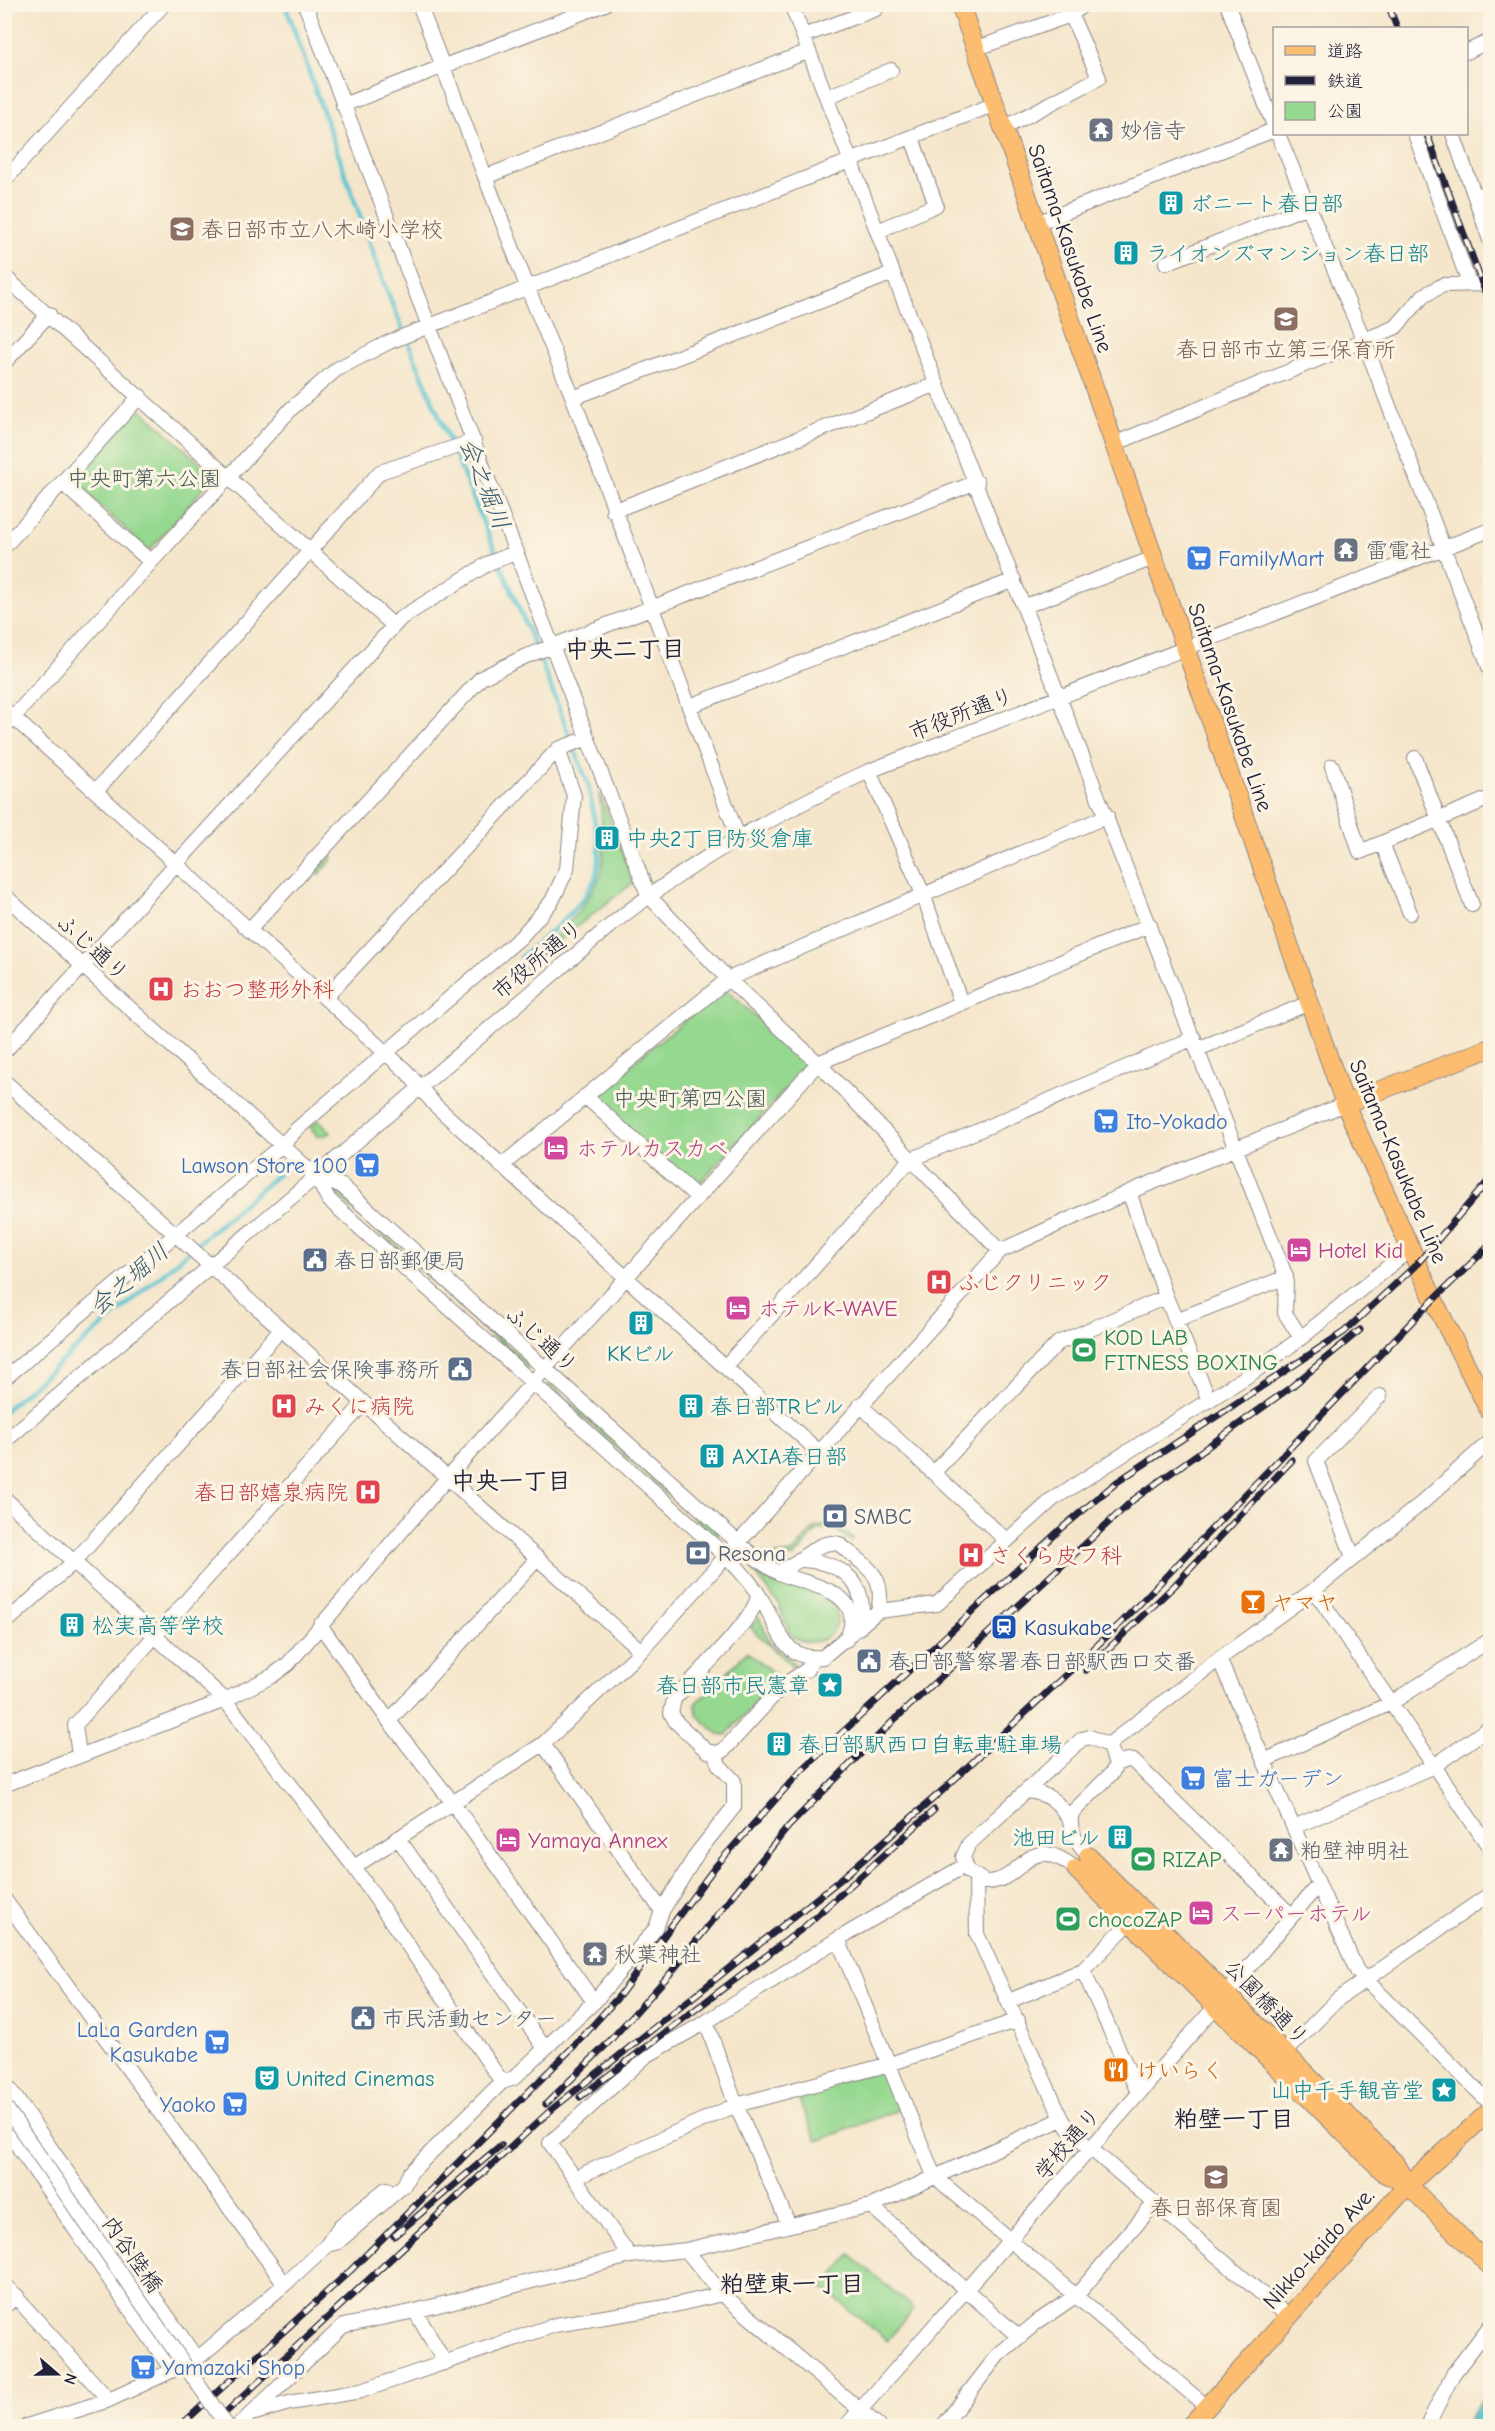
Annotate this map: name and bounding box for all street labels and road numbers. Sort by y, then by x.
street label: Saitama-Kasukabe Line [1022,141,1118,356]
street label: Saitama-Kasukabe Line [1182,600,1278,815]
street label: 市役所通り [905,682,1017,746]
street label: ふじ通り [51,909,134,987]
street label: 市役所通り [487,914,588,1005]
street label: Saitama-Kasukabe Line [1343,1056,1453,1267]
street label: ふじ通り [500,1301,583,1379]
street label: 公園橋通り [1219,1954,1314,2051]
street label: 学校通り [1029,2102,1106,2185]
street label: Nikko-kaido Ave. [1258,2183,1380,2315]
street label: 内谷陸橋 [96,2211,168,2298]

